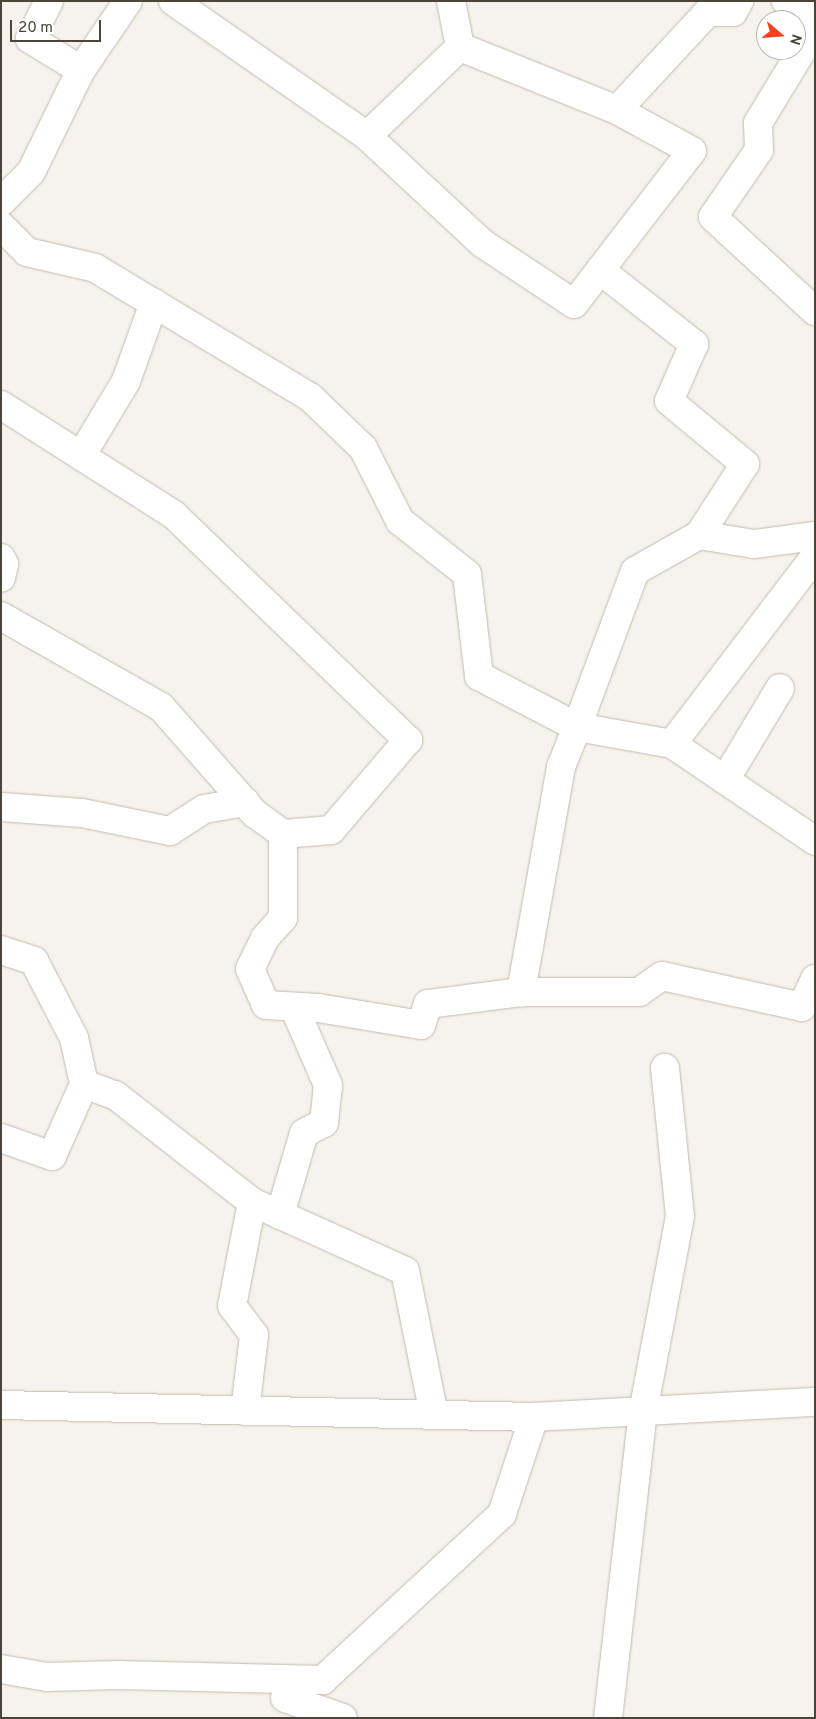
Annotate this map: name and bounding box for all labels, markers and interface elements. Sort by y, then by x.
scale bar [12,10,104,42]
north arrow [756,10,806,60]
text: 20 m [18,19,53,38]
text: N [785,32,804,47]

